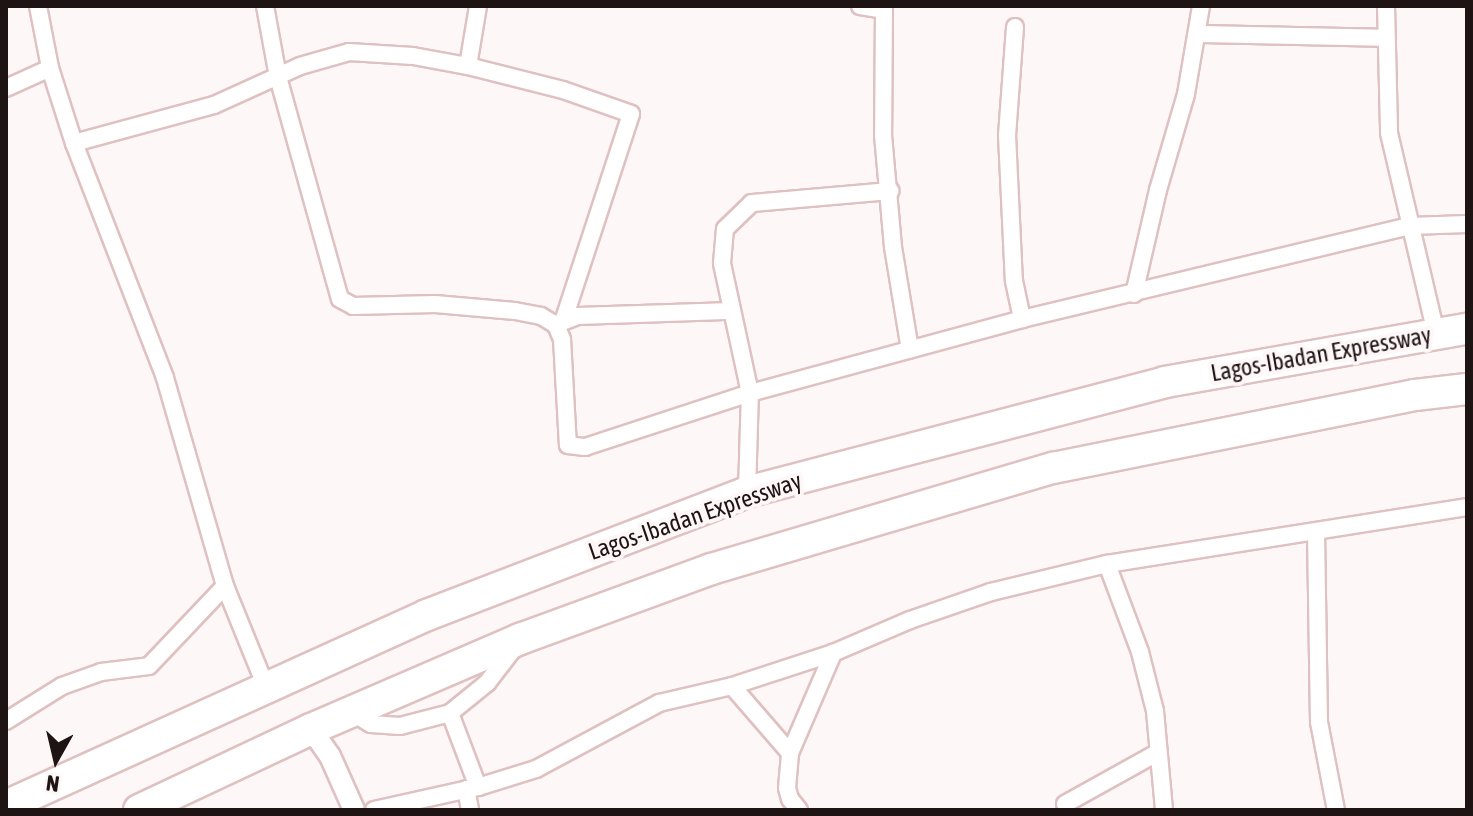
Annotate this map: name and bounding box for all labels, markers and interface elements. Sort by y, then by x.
street label: Lagos-Ibadan Expressway [1208,320,1434,388]
street label: Lagos-Ibadan Expressway [585,466,805,566]
north arrow [16,720,96,800]
text: N [44,770,61,798]

